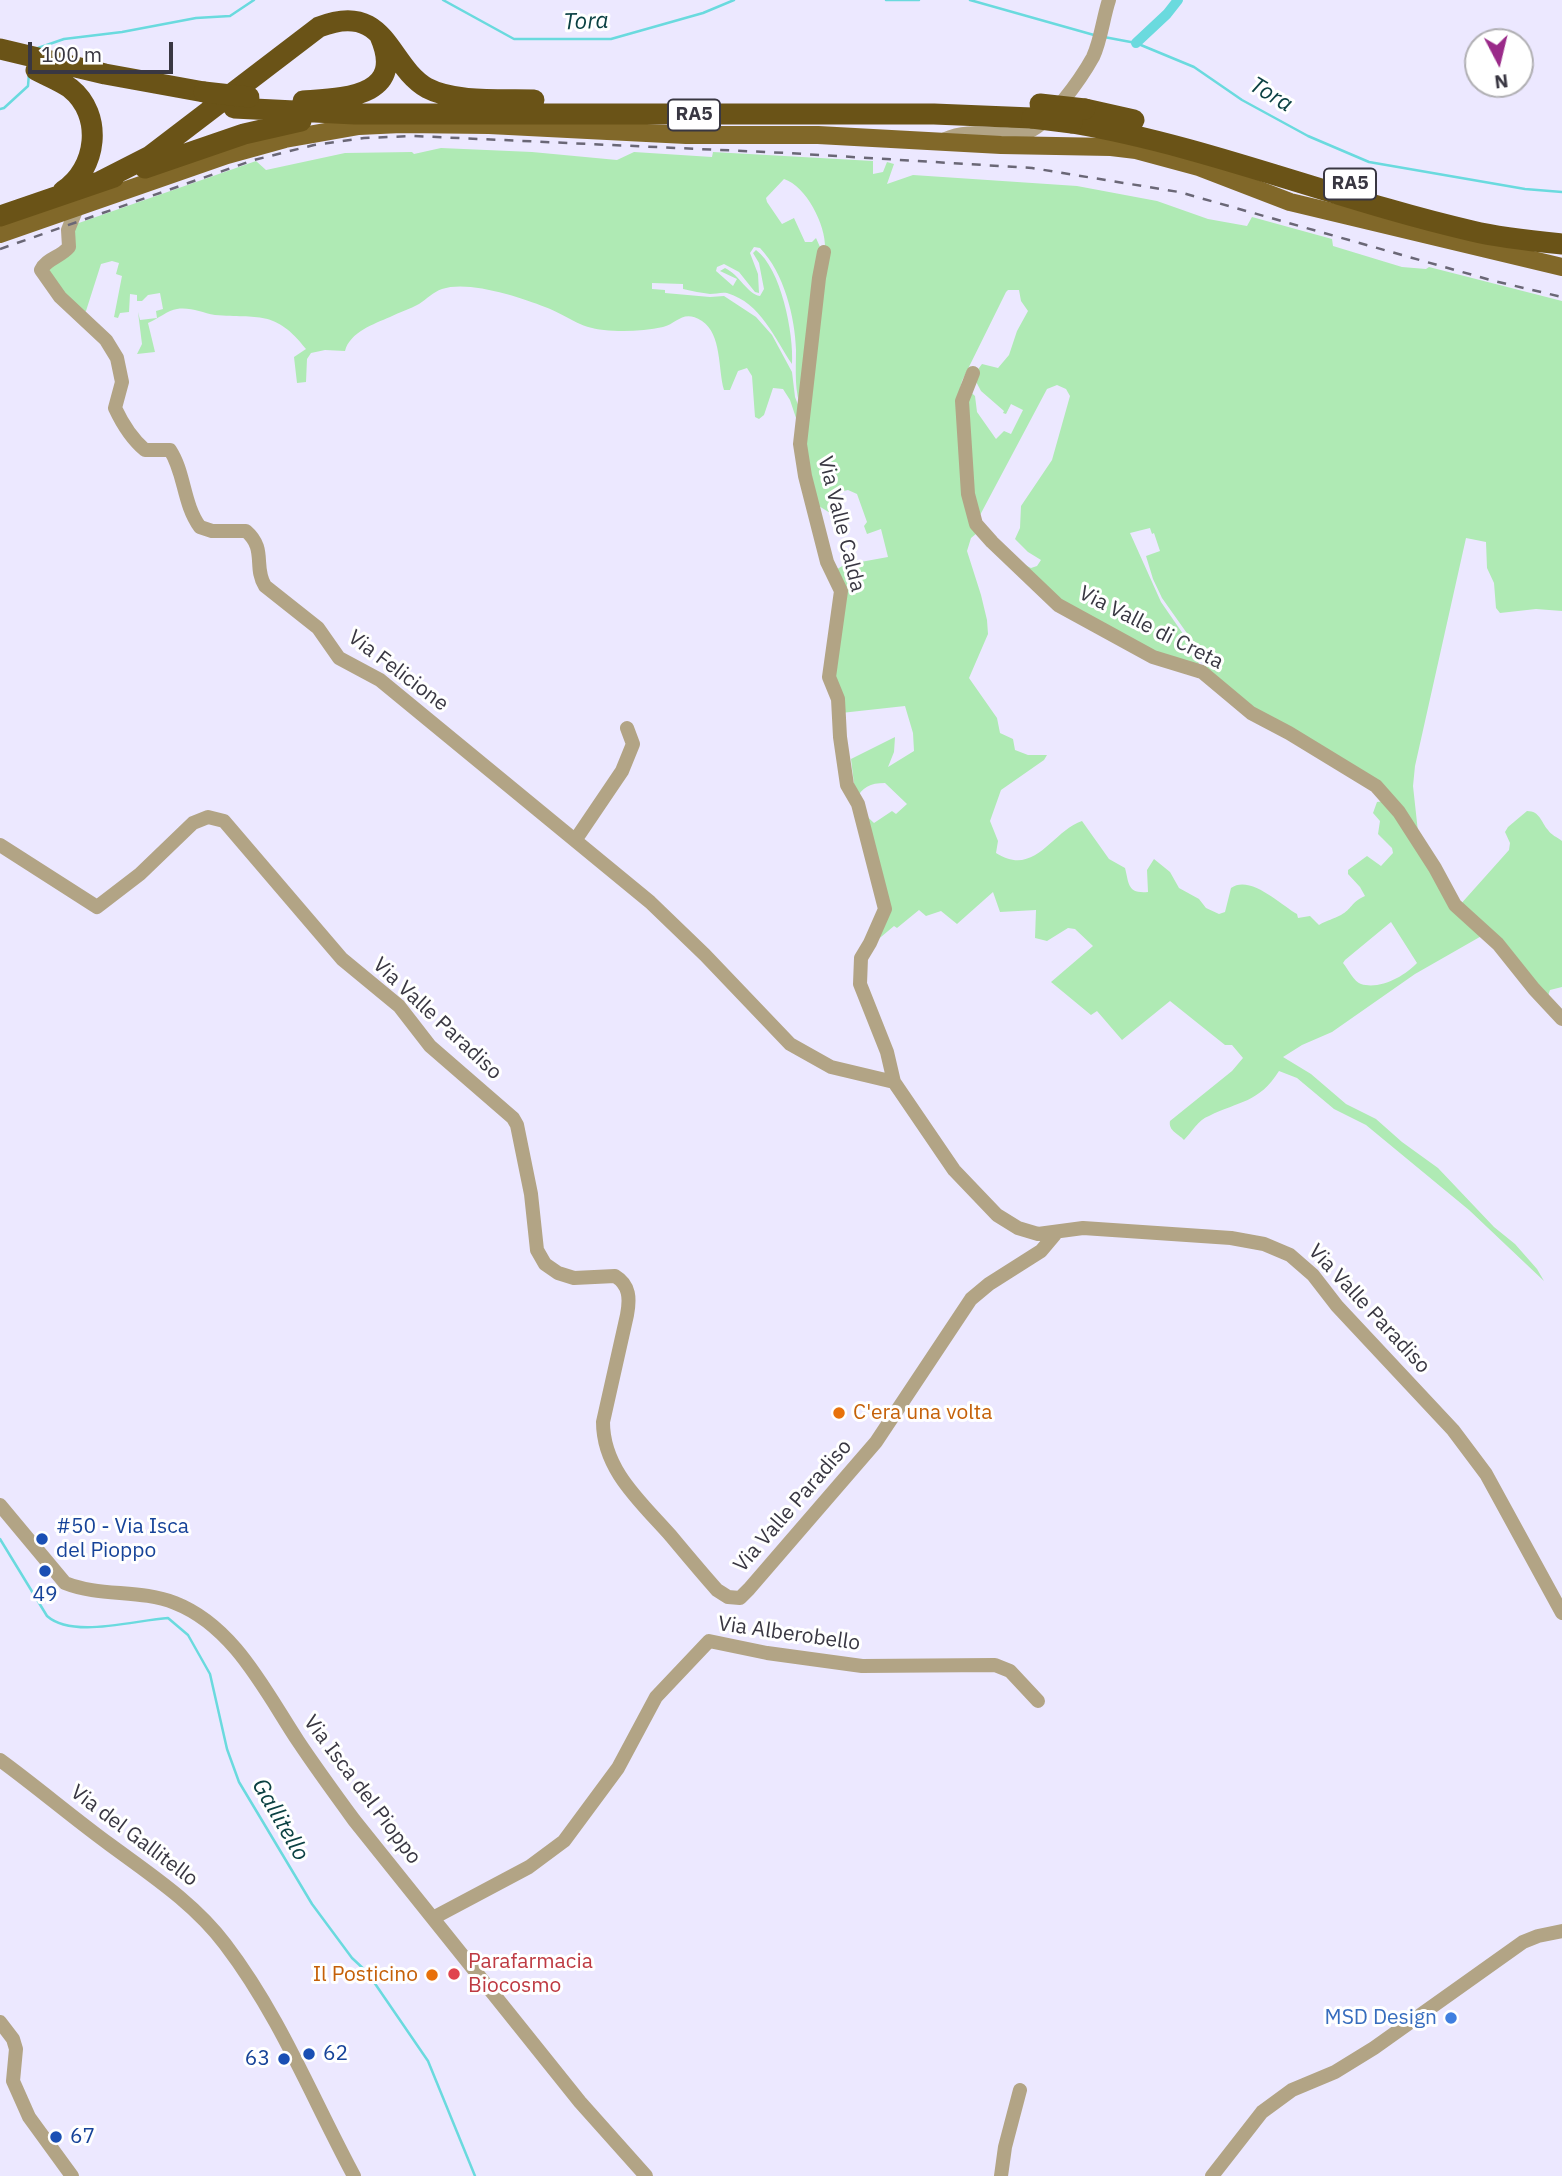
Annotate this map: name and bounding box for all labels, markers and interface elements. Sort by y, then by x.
water label: Tora [563,7,609,37]
scale bar [32,28,177,72]
north arrow [1464,28,1534,98]
text: 100 m [41,40,102,68]
text: N [1493,69,1510,95]
water label: Tora [1244,71,1298,119]
road number: RA5 [668,99,720,130]
road number: RA5 [1324,168,1376,200]
street label: Via Valle Calda [812,454,870,594]
street label: Via Valle di Creta [1075,581,1227,675]
street label: Via Felicione [343,625,453,717]
street label: Via Valle Paradiso [367,953,507,1085]
street label: Via Valle Paradiso [1303,1239,1435,1379]
place label: C'era una volta [853,1400,992,1426]
marker: C'era una volta [831,1405,847,1421]
street label: Via Valle Paradiso [729,1435,857,1577]
place label: #50 - Via Isca del Pioppo [56,1514,189,1564]
marker: #50 - Via Isca del Pioppo [34,1531,50,1547]
marker: 49 [37,1563,53,1579]
place label: 49 [32,1582,58,1608]
street label: Via Alberobello [716,1612,862,1656]
street label: Via Isca del Pioppo [298,1711,426,1869]
water label: Gallitello [245,1774,315,1866]
street label: Via del Gallitello [65,1780,203,1892]
place label: Parafarmacia Biocosmo [468,1949,593,1999]
place label: Il Posticino [313,1962,418,1988]
marker: Parafarmacia Biocosmo [446,1966,462,1982]
marker: Il Posticino [424,1967,440,1983]
place label: MSD Design [1325,2005,1437,2031]
marker: MSD Design [1443,2010,1459,2026]
place label: 62 [323,2041,348,2067]
place label: 63 [245,2046,270,2072]
marker: 62 [301,2046,317,2062]
marker: 63 [276,2051,292,2067]
place label: 67 [70,2124,95,2150]
marker: 67 [48,2129,64,2145]

